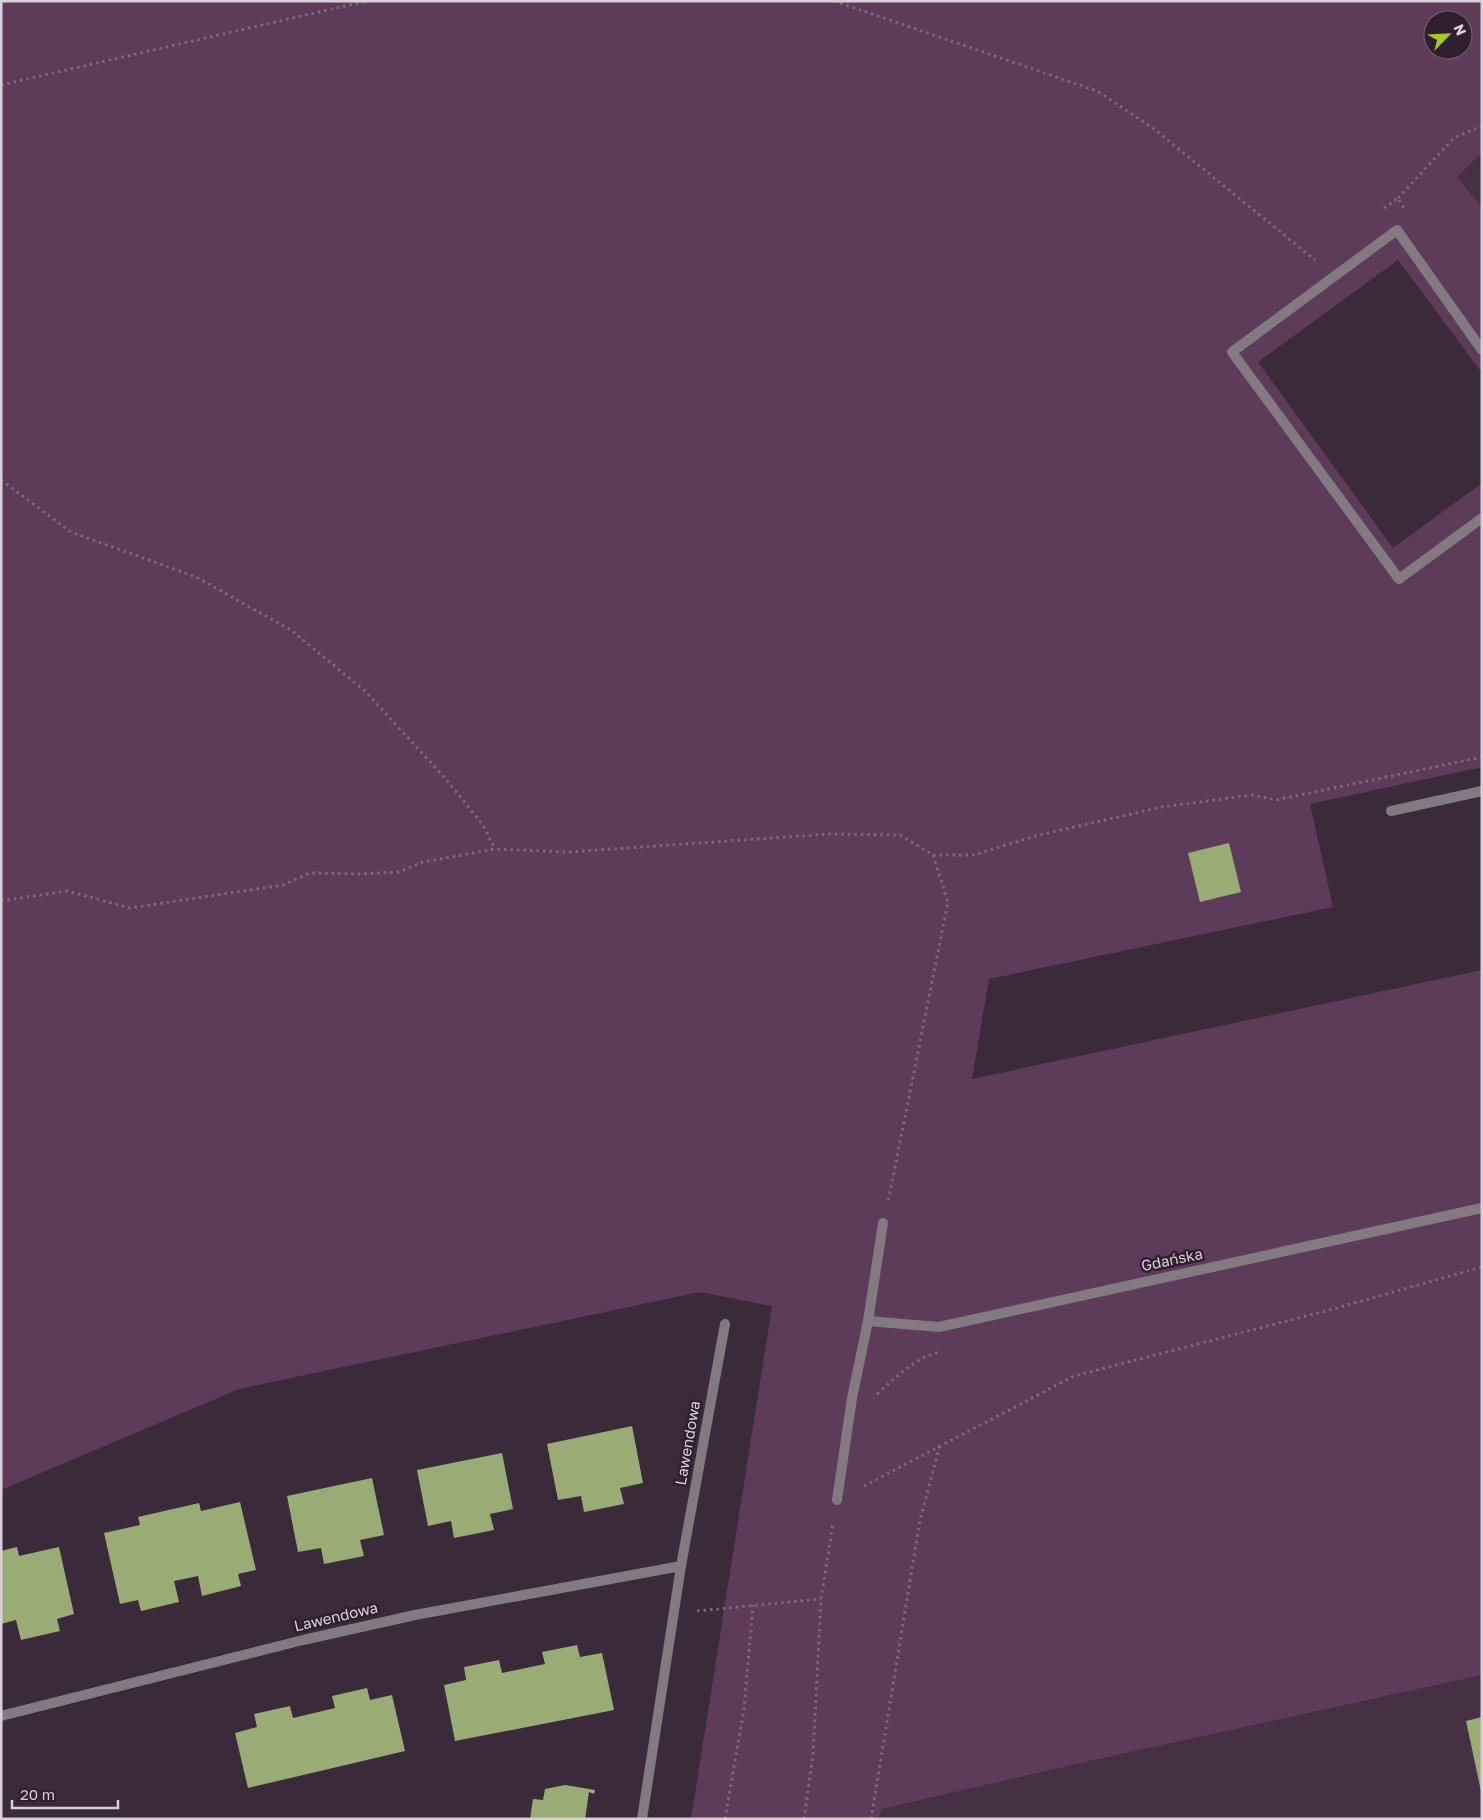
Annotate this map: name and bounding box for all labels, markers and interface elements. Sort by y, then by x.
north arrow [1423,10,1473,60]
text: N [1450,21,1470,38]
street label: Gdańska [1139,1244,1204,1274]
street label: Lawendowa [671,1399,703,1486]
street label: Lawendowa [292,1598,379,1634]
scale bar [12,1778,119,1810]
text: 20 m [20,1785,55,1803]

